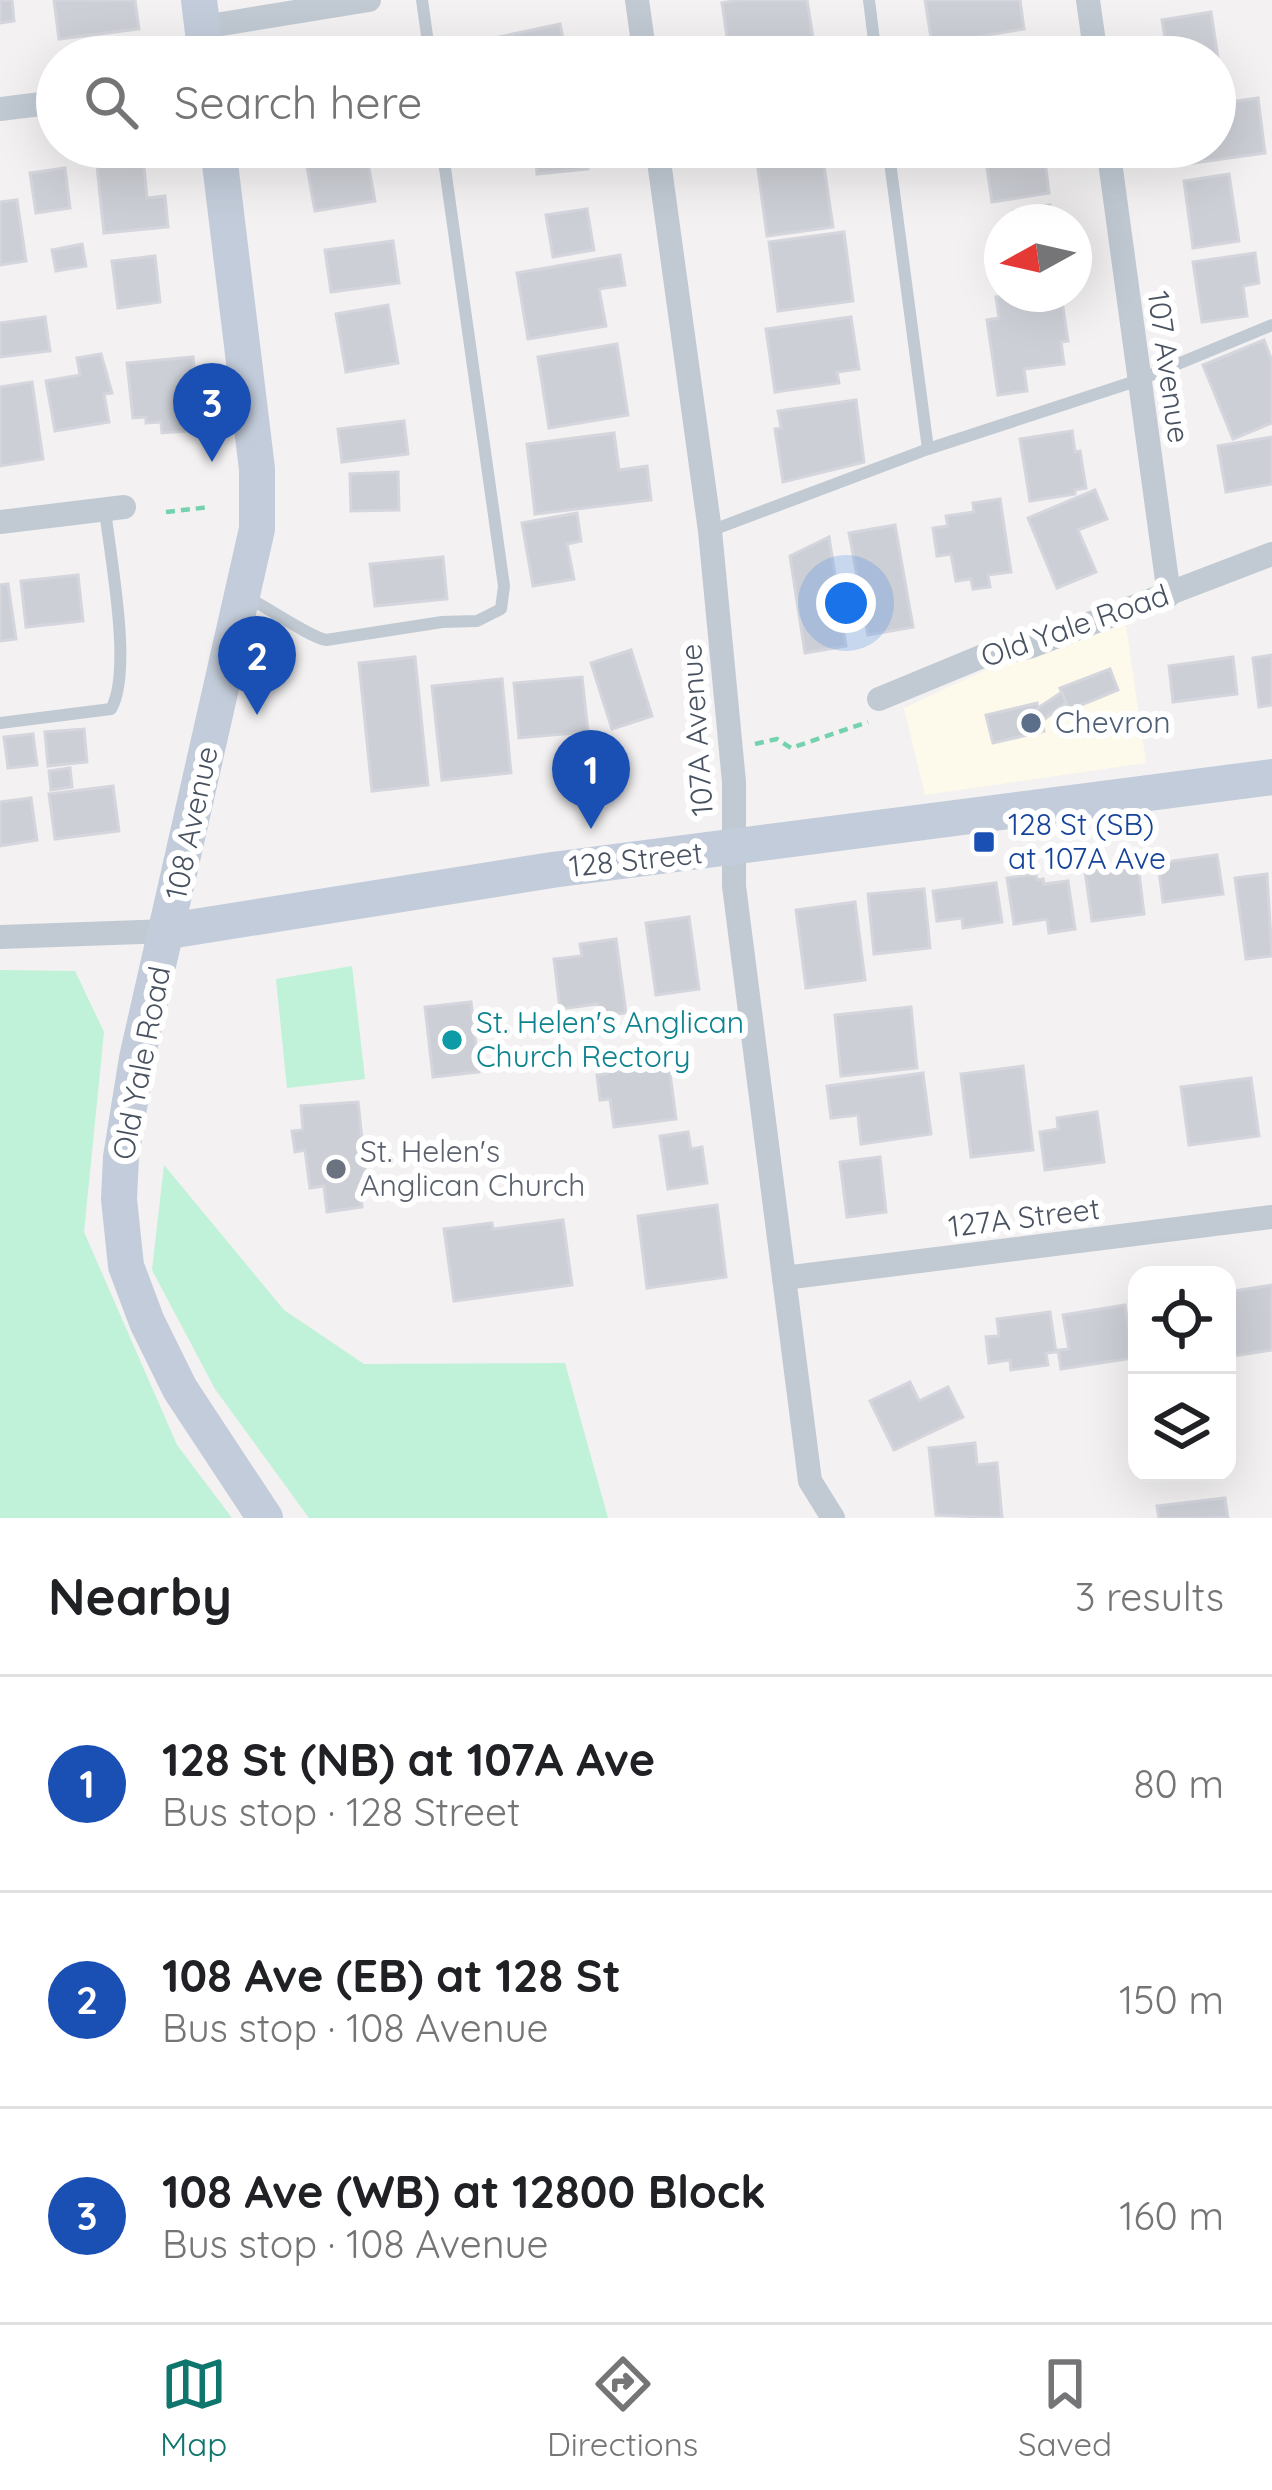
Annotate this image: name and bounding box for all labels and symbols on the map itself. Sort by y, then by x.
north arrow [984,204,1092,312]
street label: 107 Avenue [1139,288,1198,446]
pin: 3 [173,363,251,462]
your location [816,573,876,633]
street label: Old Yale Road [976,575,1174,675]
pin: 2 [218,616,296,715]
street label: 107A Avenue [671,643,721,818]
place label: Chevron [1055,703,1171,741]
marker: Chevron [1018,710,1044,736]
pin: 1 [552,730,630,829]
street label: 108 Avenue [156,743,226,903]
place label: 128 St (SB) at 107A Ave [1008,805,1166,877]
marker: 128 St (SB) at 107A Ave [971,829,997,855]
street label: 128 Street [567,833,705,885]
street label: Old Yale Road [104,963,178,1163]
place label: St. Helen's Anglican Church Rectory [476,1003,744,1075]
marker: St. Helen's Anglican Church Rectory [439,1027,465,1053]
place label: St. Helen's Anglican Church [360,1132,585,1204]
marker: St. Helen's Anglican Church [323,1156,349,1182]
street label: 127A Street [946,1189,1102,1245]

